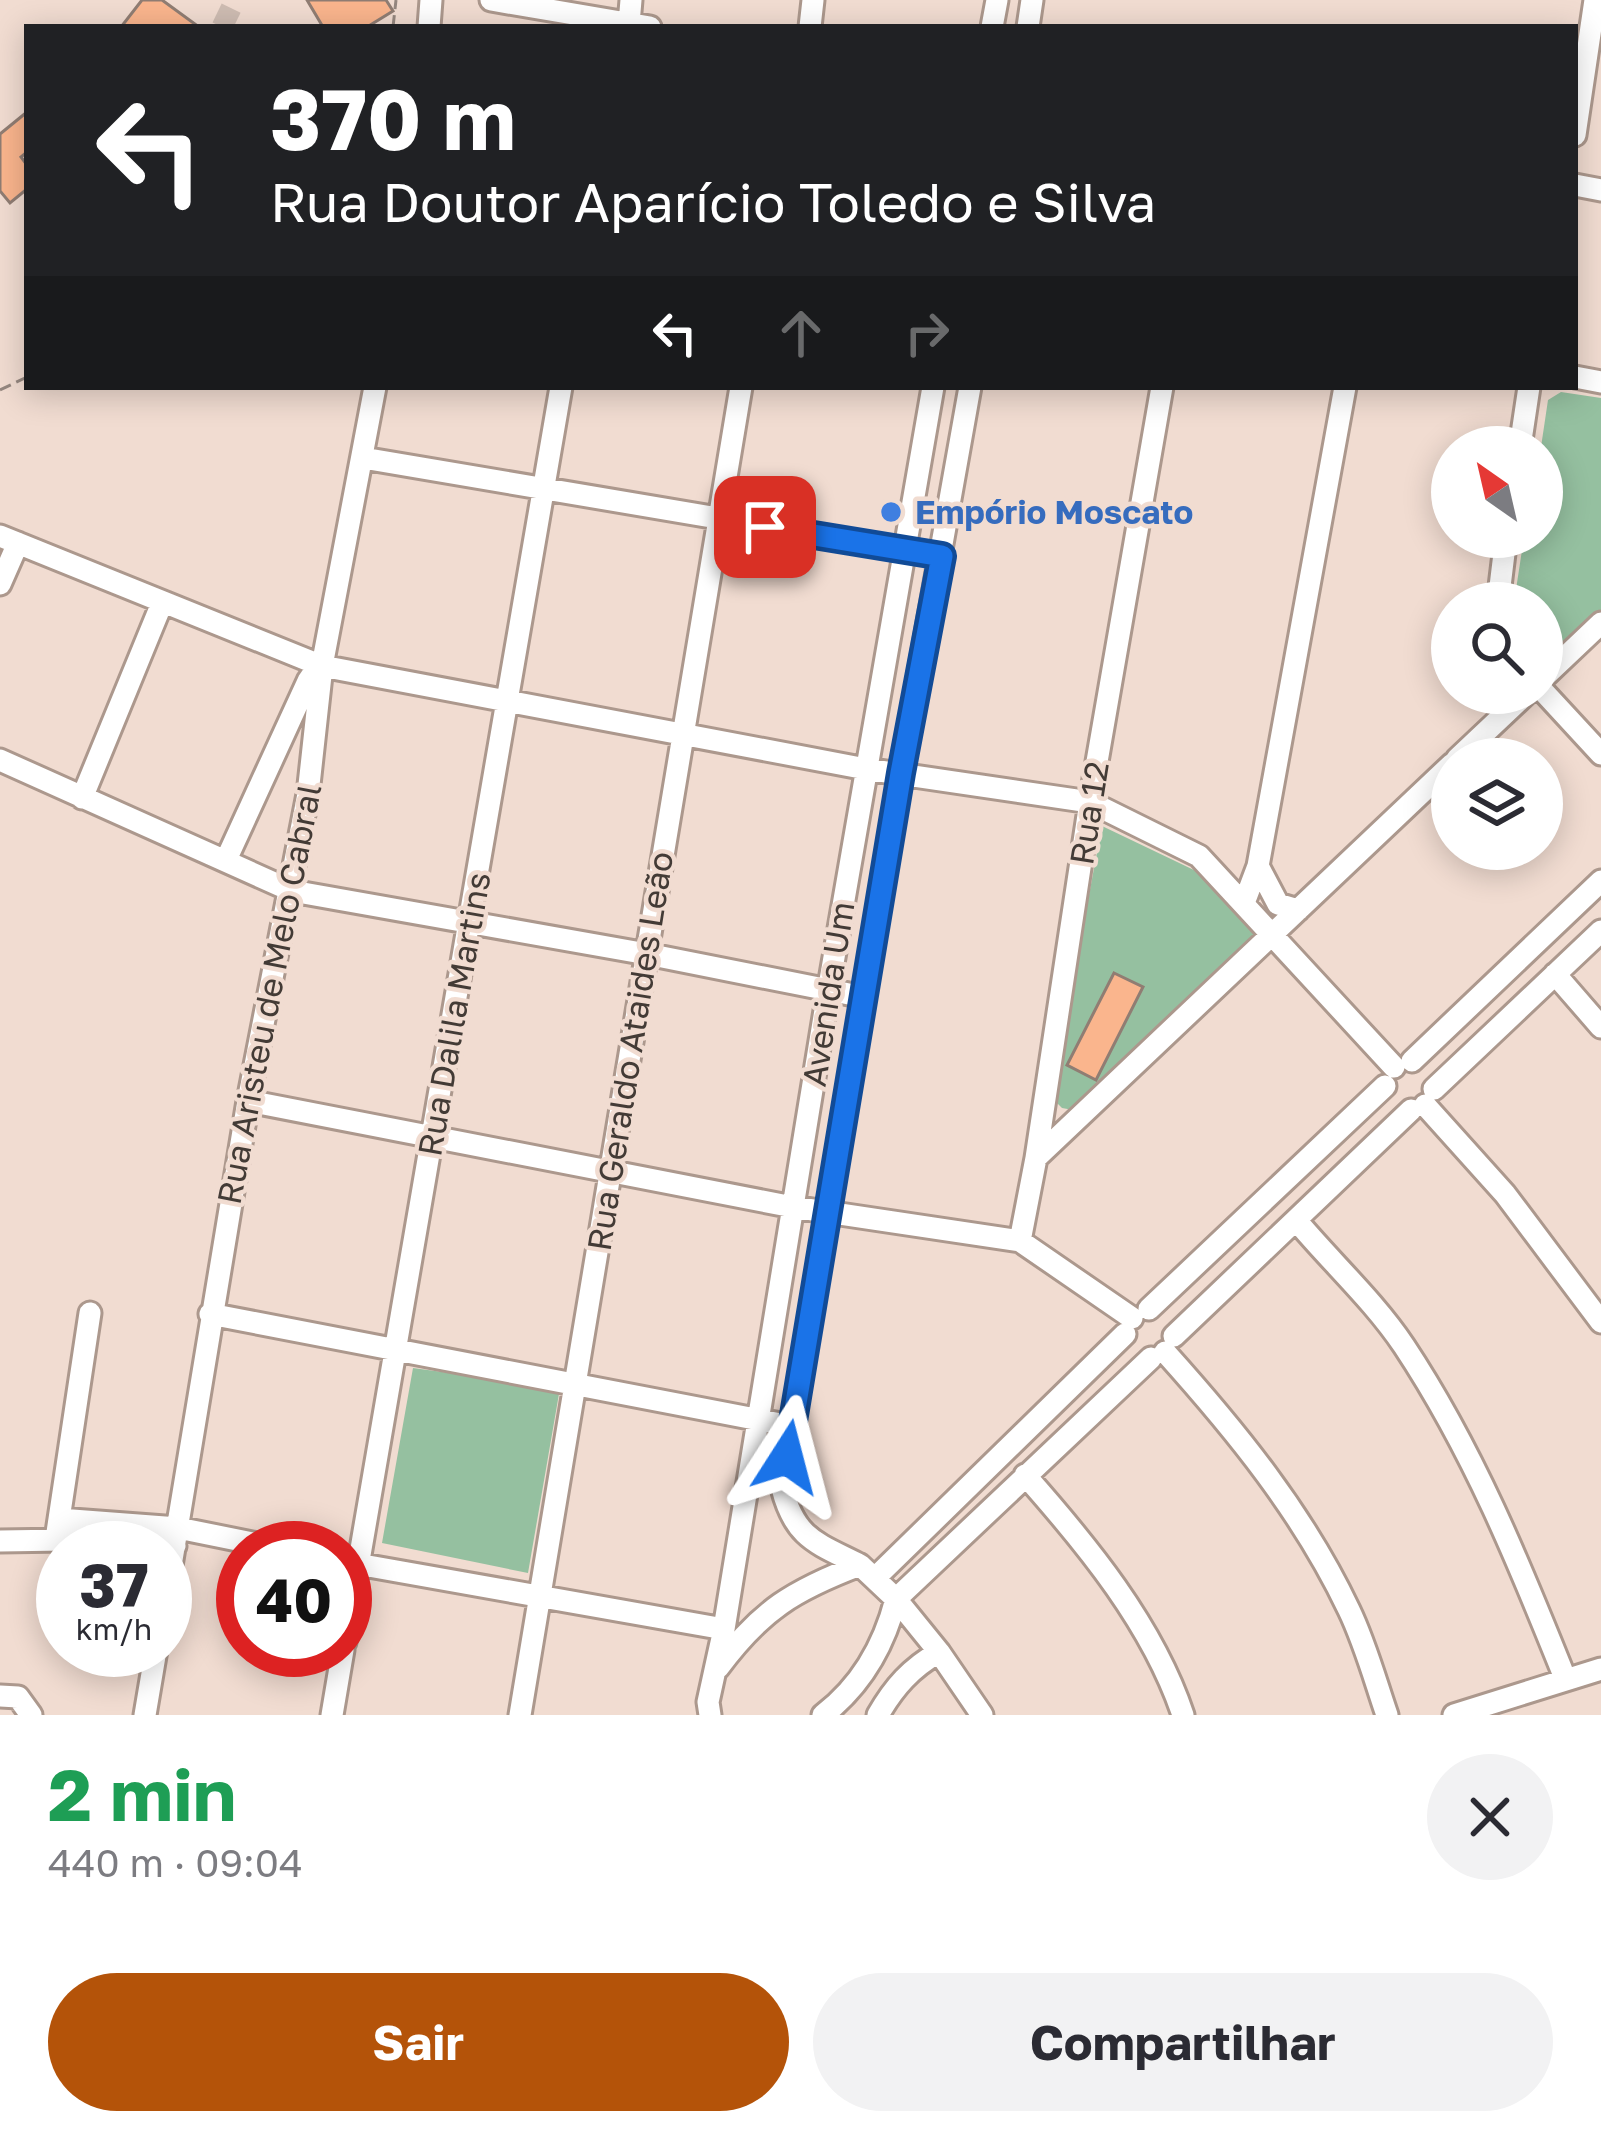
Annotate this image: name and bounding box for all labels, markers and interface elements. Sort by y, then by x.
text: 370 m [270,68,516,168]
icon: left [72,72,228,228]
text: Rua Doutor Aparício Toledo e Silva [270,169,1156,234]
icon: left [642,300,708,366]
icon: ahead [768,300,834,366]
icon: right [894,300,960,366]
north arrow [1431,426,1563,558]
map controls [1431,426,1563,870]
pin [714,476,816,578]
place label: Empório Moscato [915,492,1193,531]
icon: arrive [732,494,798,560]
marker: Empório Moscato [878,499,904,525]
button: search [1431,582,1563,714]
button: layers [1431,738,1563,870]
street label: Rua 12 [1061,759,1116,867]
street label: Rua Aristeu de Melo Cabral [209,781,328,1207]
street label: Rua Geraldo Ataides Leão [579,849,680,1253]
street label: Rua Dalila Martins [409,869,498,1159]
street label: Avenida Um [794,899,861,1089]
position arrow [724,1394,850,1520]
speed limit sign: 40 [216,1521,372,1677]
text: 37 [79,1548,149,1620]
text: km/h [76,1611,152,1647]
text: 2 min [48,1750,236,1837]
button: close [1427,1754,1553,1880]
text: 440 m · 09:04 [48,1839,303,1886]
button: Sair [48,1973,789,2111]
button: Compartilhar [813,1973,1553,2111]

